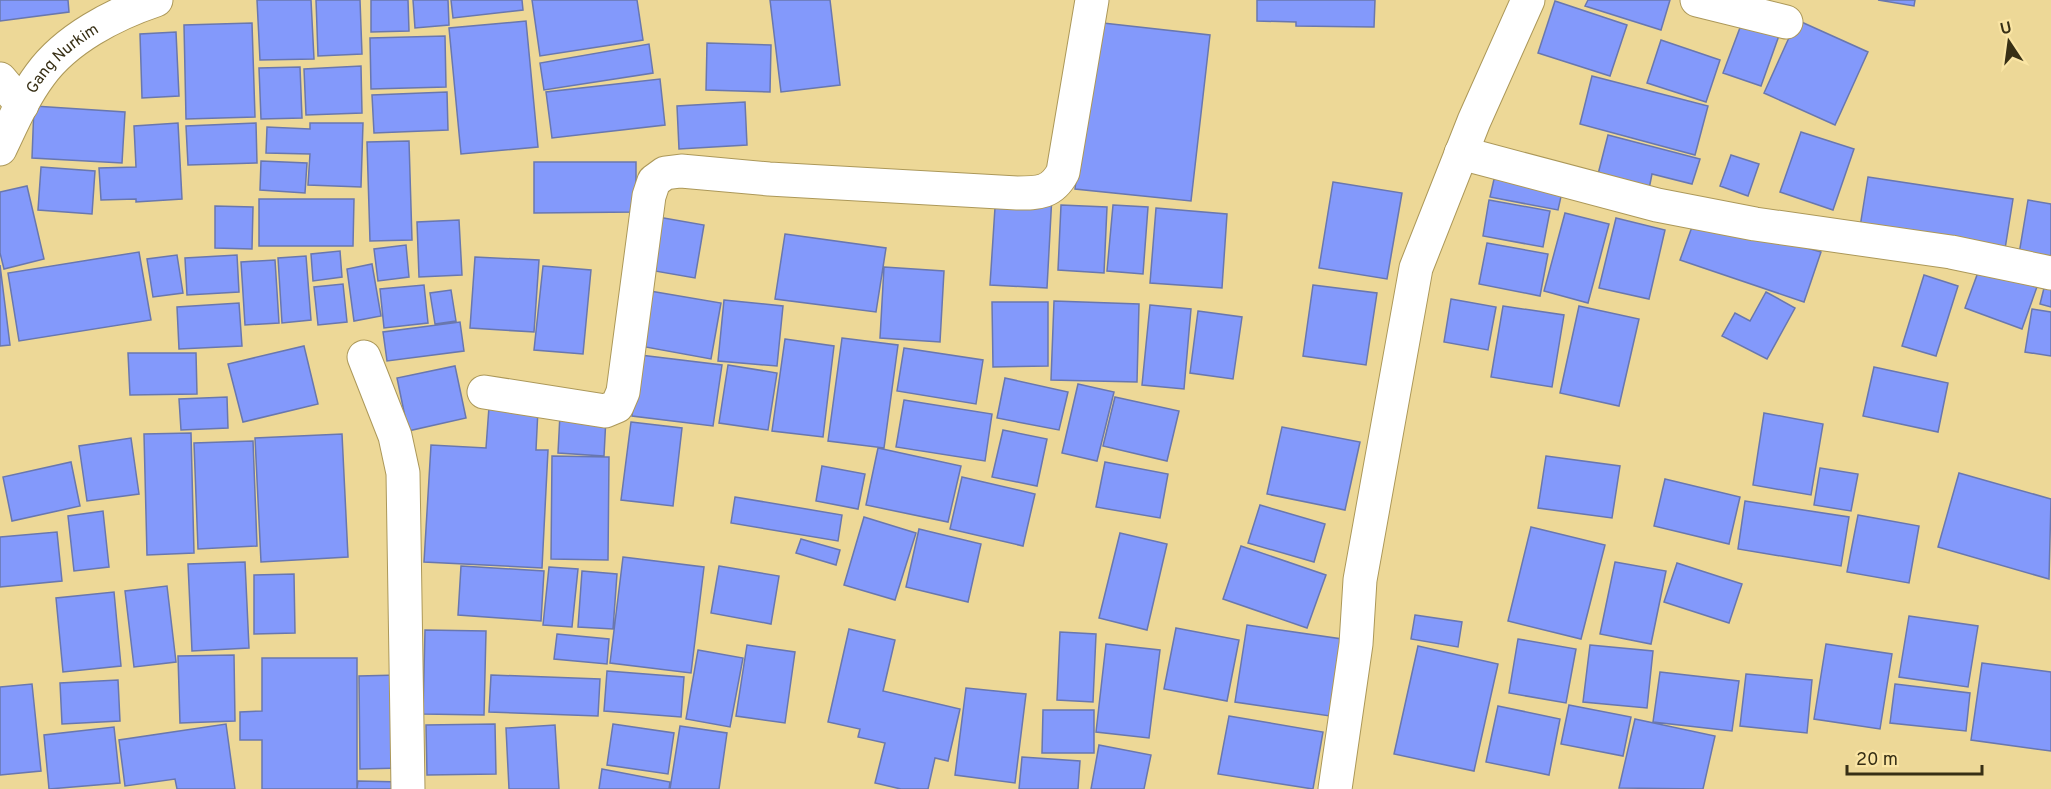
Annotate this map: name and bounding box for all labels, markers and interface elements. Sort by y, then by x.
north arrow [1979,12,2039,72]
text: U [1998,18,2014,40]
street label: Gang Nurkim [22,20,103,98]
scale bar [1847,738,1982,776]
text: 20 m [1856,749,1898,772]

